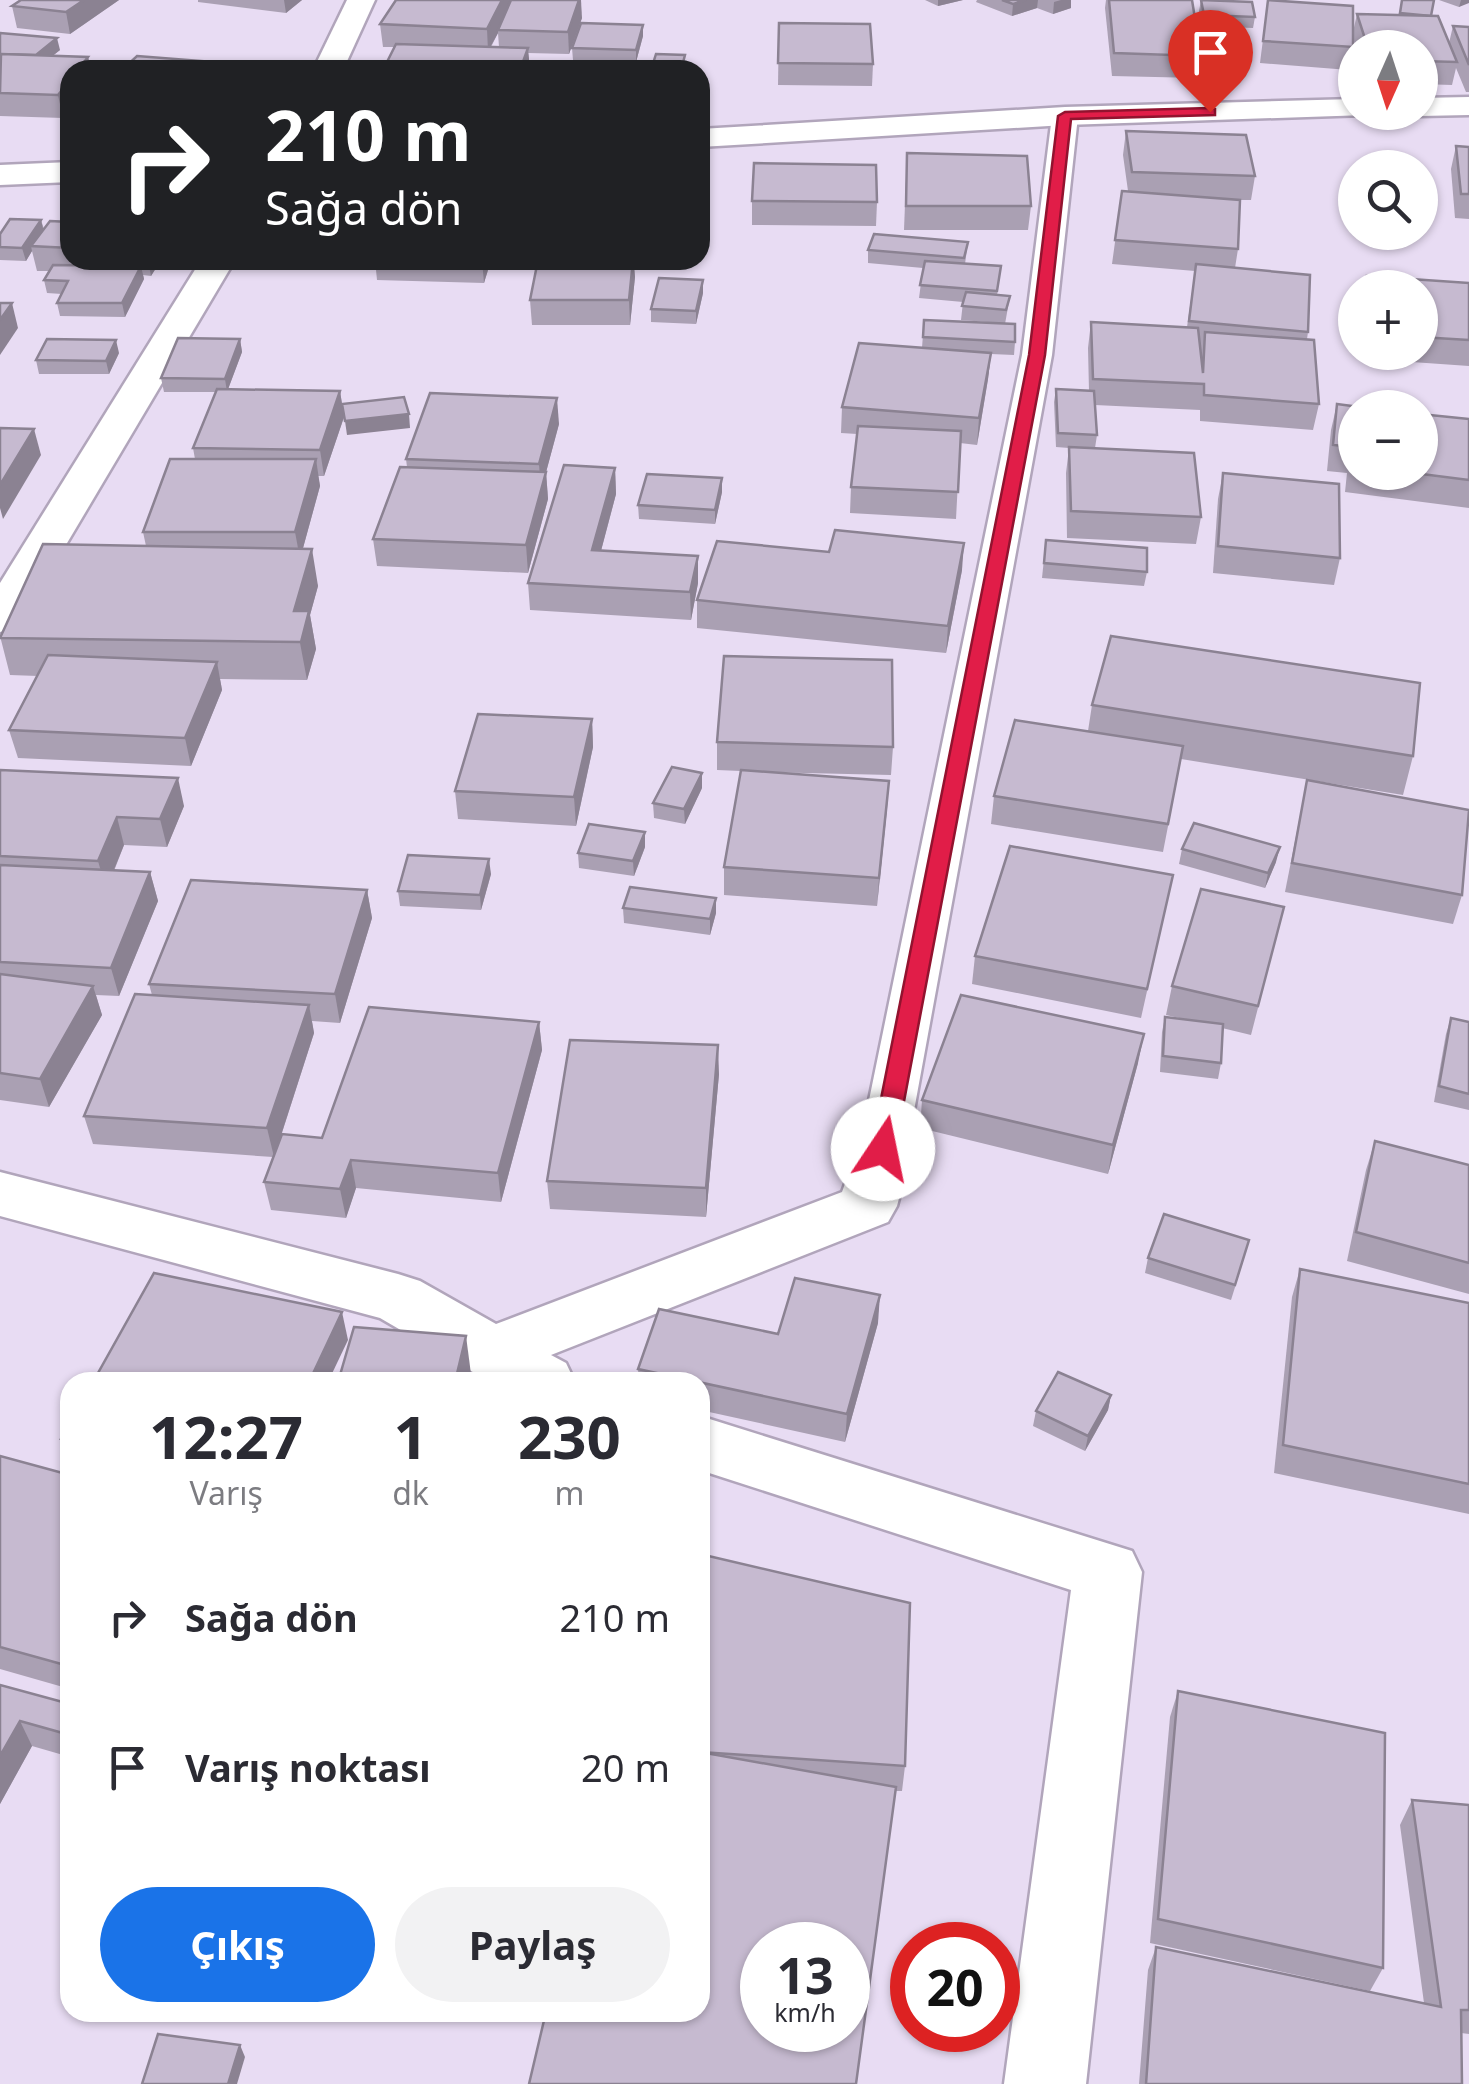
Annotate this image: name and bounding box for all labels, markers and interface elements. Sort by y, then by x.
pin [1168,10,1253,113]
icon: arrive [1183,25,1238,80]
north arrow [1338,30,1438,130]
map controls [1338,30,1438,490]
text: 210 m [265,86,472,182]
icon: right [100,100,230,230]
button: search [1338,150,1438,250]
text: Sağa dön [265,177,462,238]
button: + [1338,270,1438,370]
button: − [1338,390,1438,490]
position arrow [831,1097,935,1201]
text: 12:27 [149,1395,303,1477]
text: 1 [393,1395,428,1477]
text: 230 [518,1395,621,1477]
text: Varış [189,1471,263,1514]
text: dk [392,1471,429,1514]
text: m [554,1471,584,1514]
icon: right [100,1590,155,1645]
text: Sağa dön [185,1591,358,1643]
text: 210 m [559,1591,670,1643]
icon: arrive [100,1740,155,1795]
text: Varış noktası [185,1741,431,1793]
text: 20 m [581,1741,670,1793]
button: Çıkış [100,1887,375,2002]
button: Paylaş [395,1887,670,2002]
speed limit sign: 20 [890,1922,1020,2052]
text: 13 [776,1941,834,2009]
text: km/h [774,1995,836,2029]

